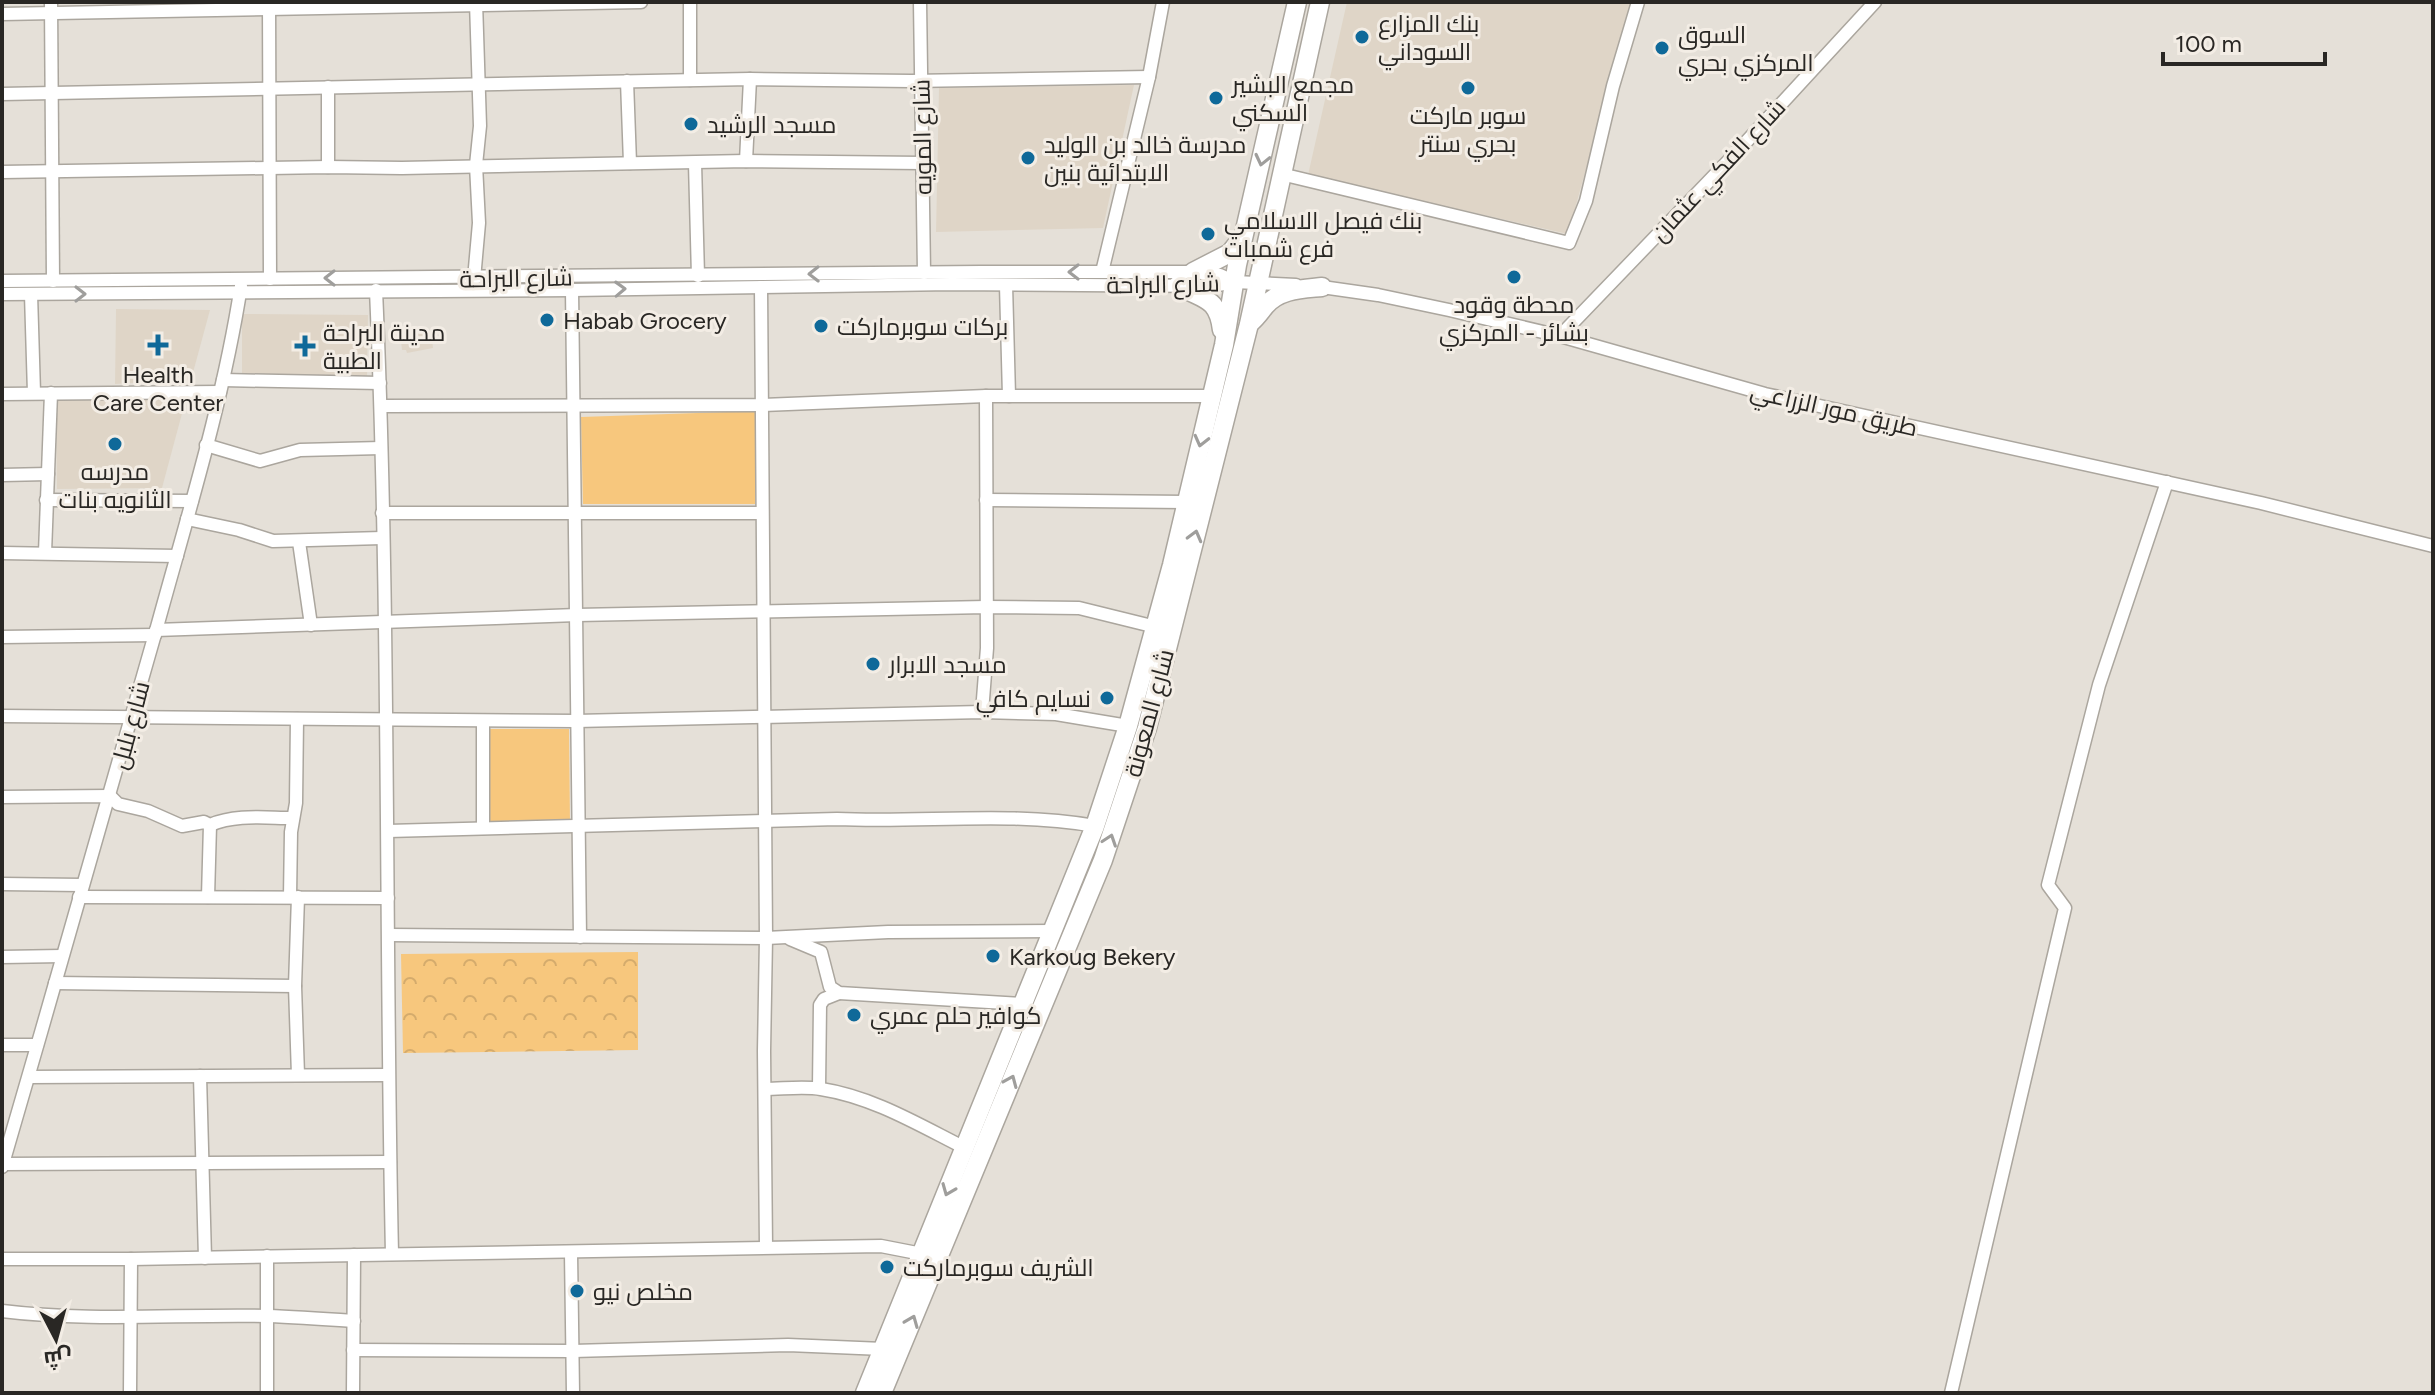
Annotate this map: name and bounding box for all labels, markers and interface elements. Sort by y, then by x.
place label: بنك المزارع السوداني [1378,9,1479,71]
scale bar [2163,16,2325,66]
place label: السوق المركزي بحري [1678,20,1814,81]
marker: بنك المزارع السوداني [1353,28,1371,46]
text: 100 m [2175,29,2242,58]
marker: السوق المركزي بحري [1653,39,1671,57]
place label: مجمع البشير السكني [1230,70,1354,132]
street label: شارع المويه [906,79,940,195]
marker: سوبر ماركت بحري سنتر [1459,79,1477,97]
marker: مجمع البشير السكني [1207,89,1225,107]
street label: شارع الفكي عثمان [1645,93,1795,251]
place label: سوبر ماركت بحري سنتر [1410,101,1526,162]
place label: مسجد الرشيد [707,110,836,139]
marker: مسجد الرشيد [682,115,700,133]
place label: مدرسة خالد بن الوليد الابتدائية بنين [1044,130,1247,187]
marker: مدرسة خالد بن الوليد الابتدائية بنين [1019,149,1037,167]
one-way arrow [1254,153,1271,166]
place label: بنك فيصل الاسلامي فرع شمبات [1224,206,1422,265]
marker: بنك فيصل الاسلامي فرع شمبات [1199,225,1217,243]
street label: شارع البراحة [459,263,573,295]
one-way arrow [1067,263,1080,281]
one-way arrow [807,265,820,283]
marker: محطة وقود بشائر - المركزي [1505,268,1523,286]
one-way arrow [323,269,336,287]
street label: شارع البراحة [1106,269,1220,301]
one-way arrow [614,280,627,298]
one-way arrow [74,285,87,302]
place label: محطة وقود بشائر - المركزي [1439,290,1589,351]
place label: Habab Grocery [563,306,727,335]
marker: Habab Grocery [538,311,556,329]
place label: بركات سوبرماركت [837,312,1008,341]
marker: بركات سوبرماركت [812,317,830,335]
place label: مدينة البراحة الطبية [323,318,445,375]
marker: Health Care Center [147,334,169,356]
marker: مدينة البراحة الطبية [294,335,316,357]
place label: Health Care Center [93,360,223,417]
street label: طريق مور الزراعي [1746,376,1920,447]
one-way arrow [1193,434,1210,448]
marker: مدرسه الثانويه بنات [106,435,124,453]
place label: مدرسه الثانويه بنات [58,457,172,514]
one-way arrow [1185,529,1202,543]
street label: شارع المعونة [1118,646,1182,781]
place label: مسجد الابرار [887,650,1007,679]
marker: مسجد الابرار [864,655,882,673]
street label: شارع بلبل [104,678,158,773]
place label: نسايم كافي [976,684,1091,718]
marker: نسايم كافي [1098,689,1116,707]
one-way arrow [1100,834,1116,848]
place label: Karkoug Bekery [1009,942,1176,971]
marker: Karkoug Bekery [984,947,1002,965]
place label: كوافير حلم عمري [870,1001,1042,1034]
marker: كوافير حلم عمري [845,1006,863,1024]
one-way arrow [1002,1074,1018,1089]
one-way arrow [941,1182,957,1196]
place label: الشريف سوبرماركت [903,1253,1094,1282]
marker: الشريف سوبرماركت [878,1258,896,1276]
place label: مخلص نيو [593,1277,693,1306]
marker: مخلص نيو [568,1282,586,1300]
north arrow [16,1299,96,1379]
one-way arrow [902,1315,919,1329]
text: ش [43,1343,73,1373]

